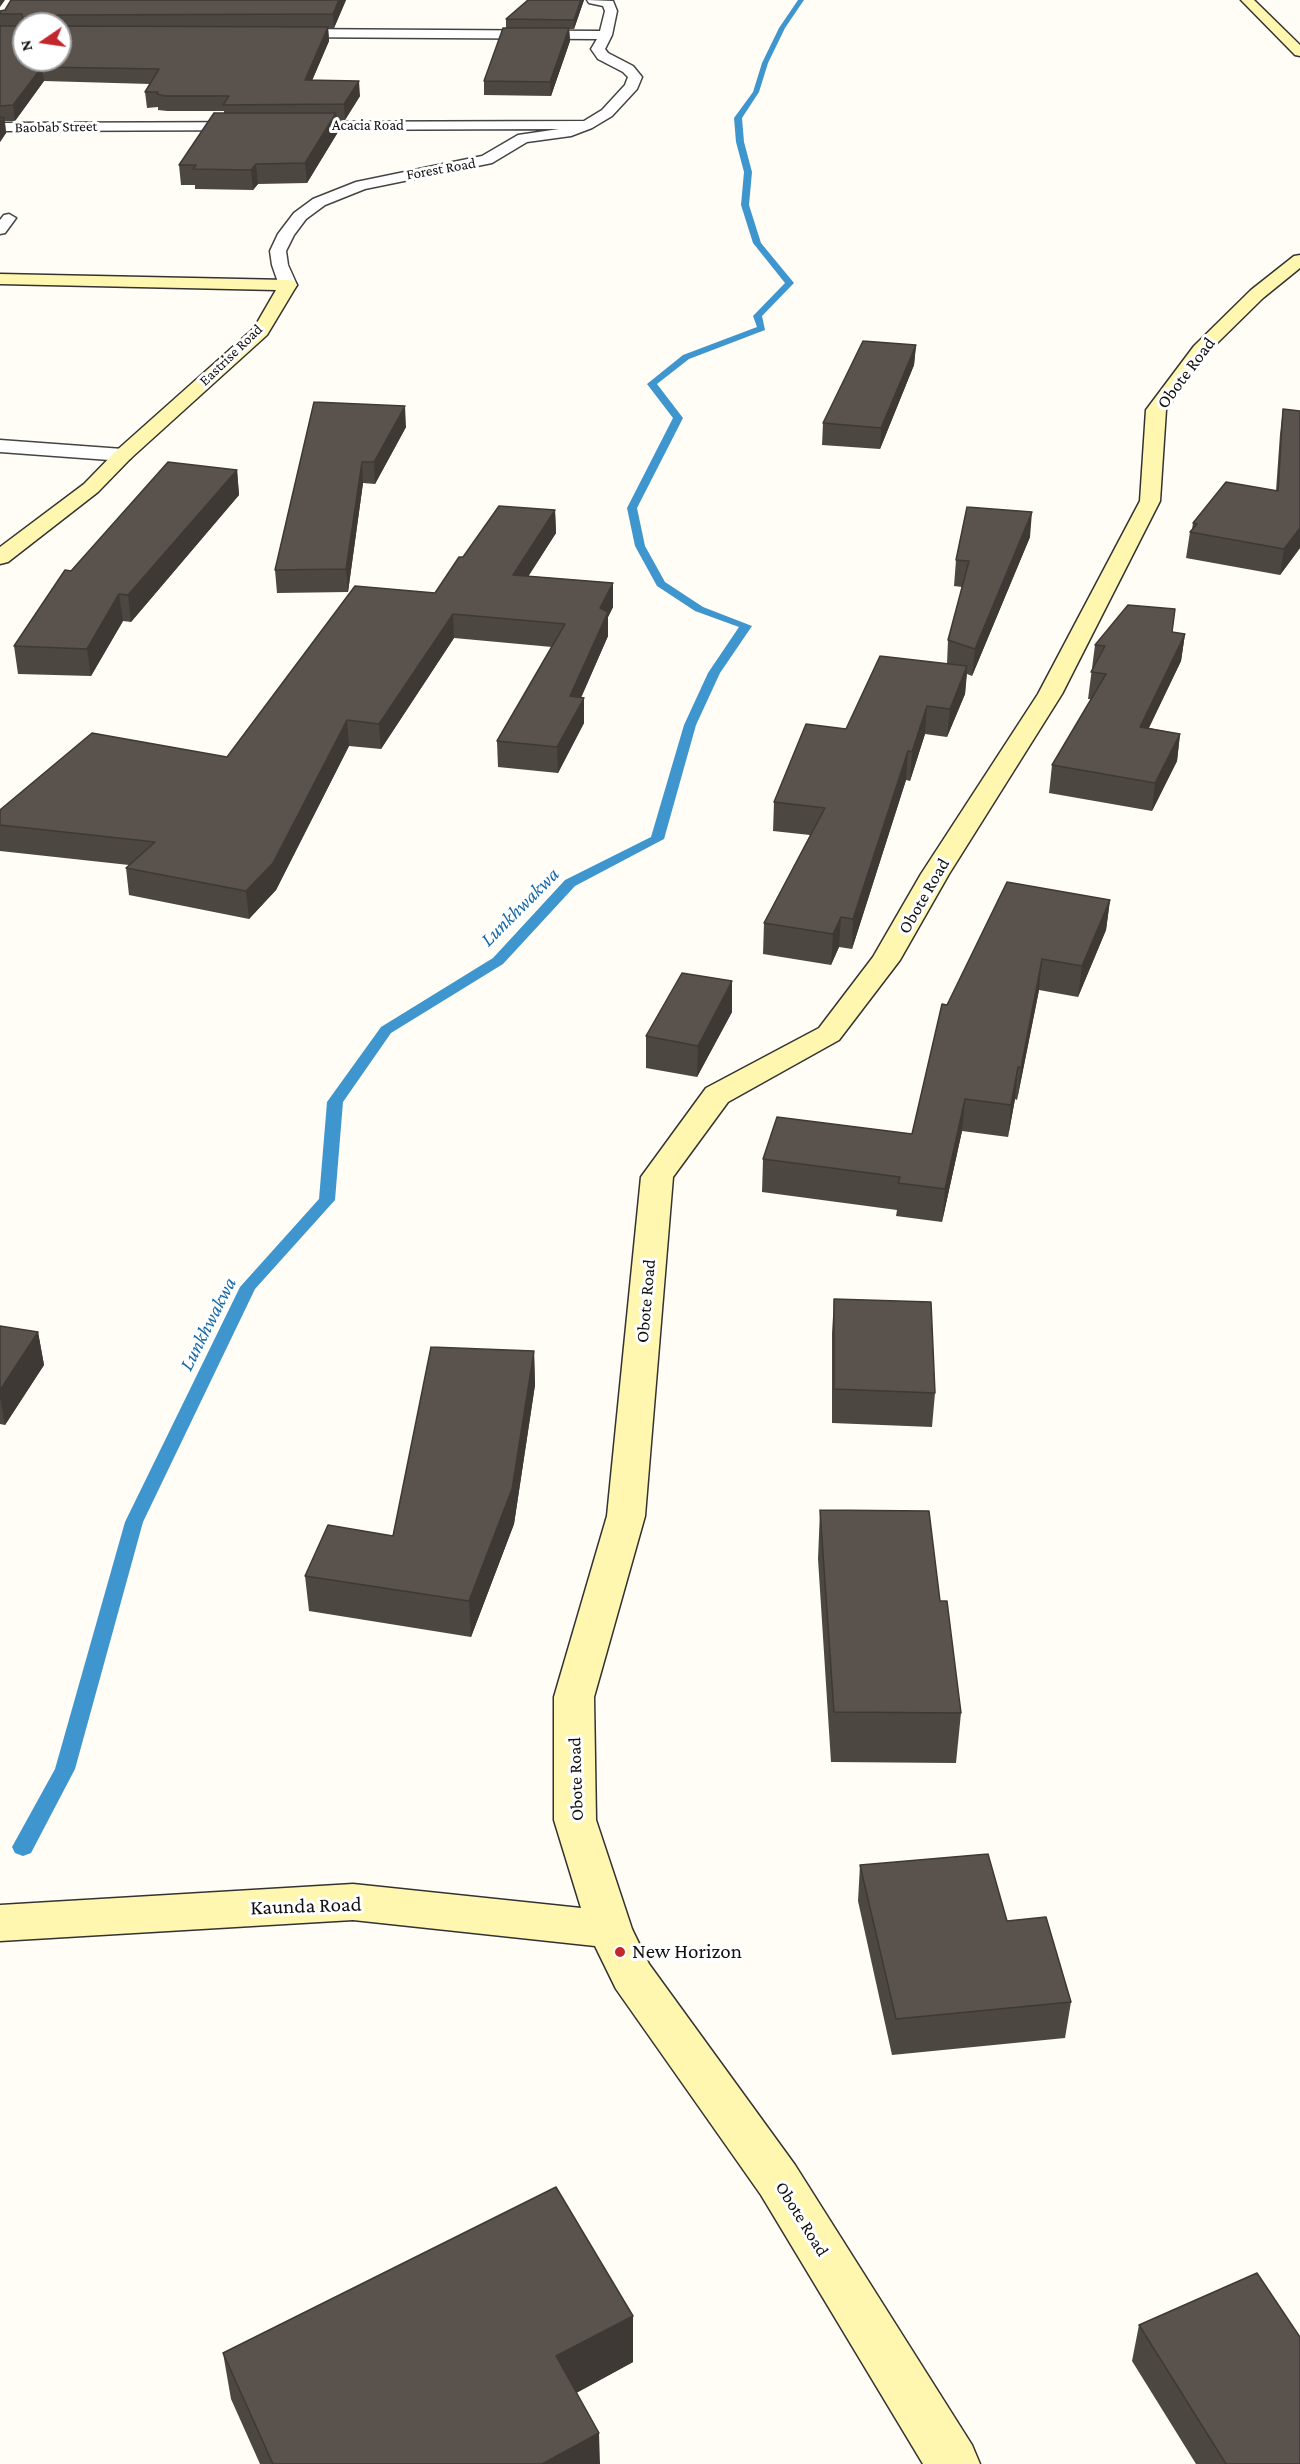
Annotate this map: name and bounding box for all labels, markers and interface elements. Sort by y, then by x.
north arrow [12,12,72,72]
text: N [16,38,35,53]
street label: Acacia Road [332,116,404,134]
street label: Baobab Street [14,117,98,137]
street label: Forest Road [405,154,477,184]
street label: Eastrise Road [196,320,266,390]
street label: Obote Road [1152,333,1220,413]
street label: Obote Road [894,854,954,938]
water label: Lunkhwakwa [476,863,564,951]
street label: Obote Road [632,1258,660,1344]
water label: Lunkhwakwa [174,1273,242,1375]
street label: Obote Road [564,1737,588,1821]
street label: Kaunda Road [250,1891,362,1921]
place label: New Horizon [632,1939,742,1965]
marker: New Horizon [613,1945,627,1959]
street label: Obote Road [771,2178,833,2260]

